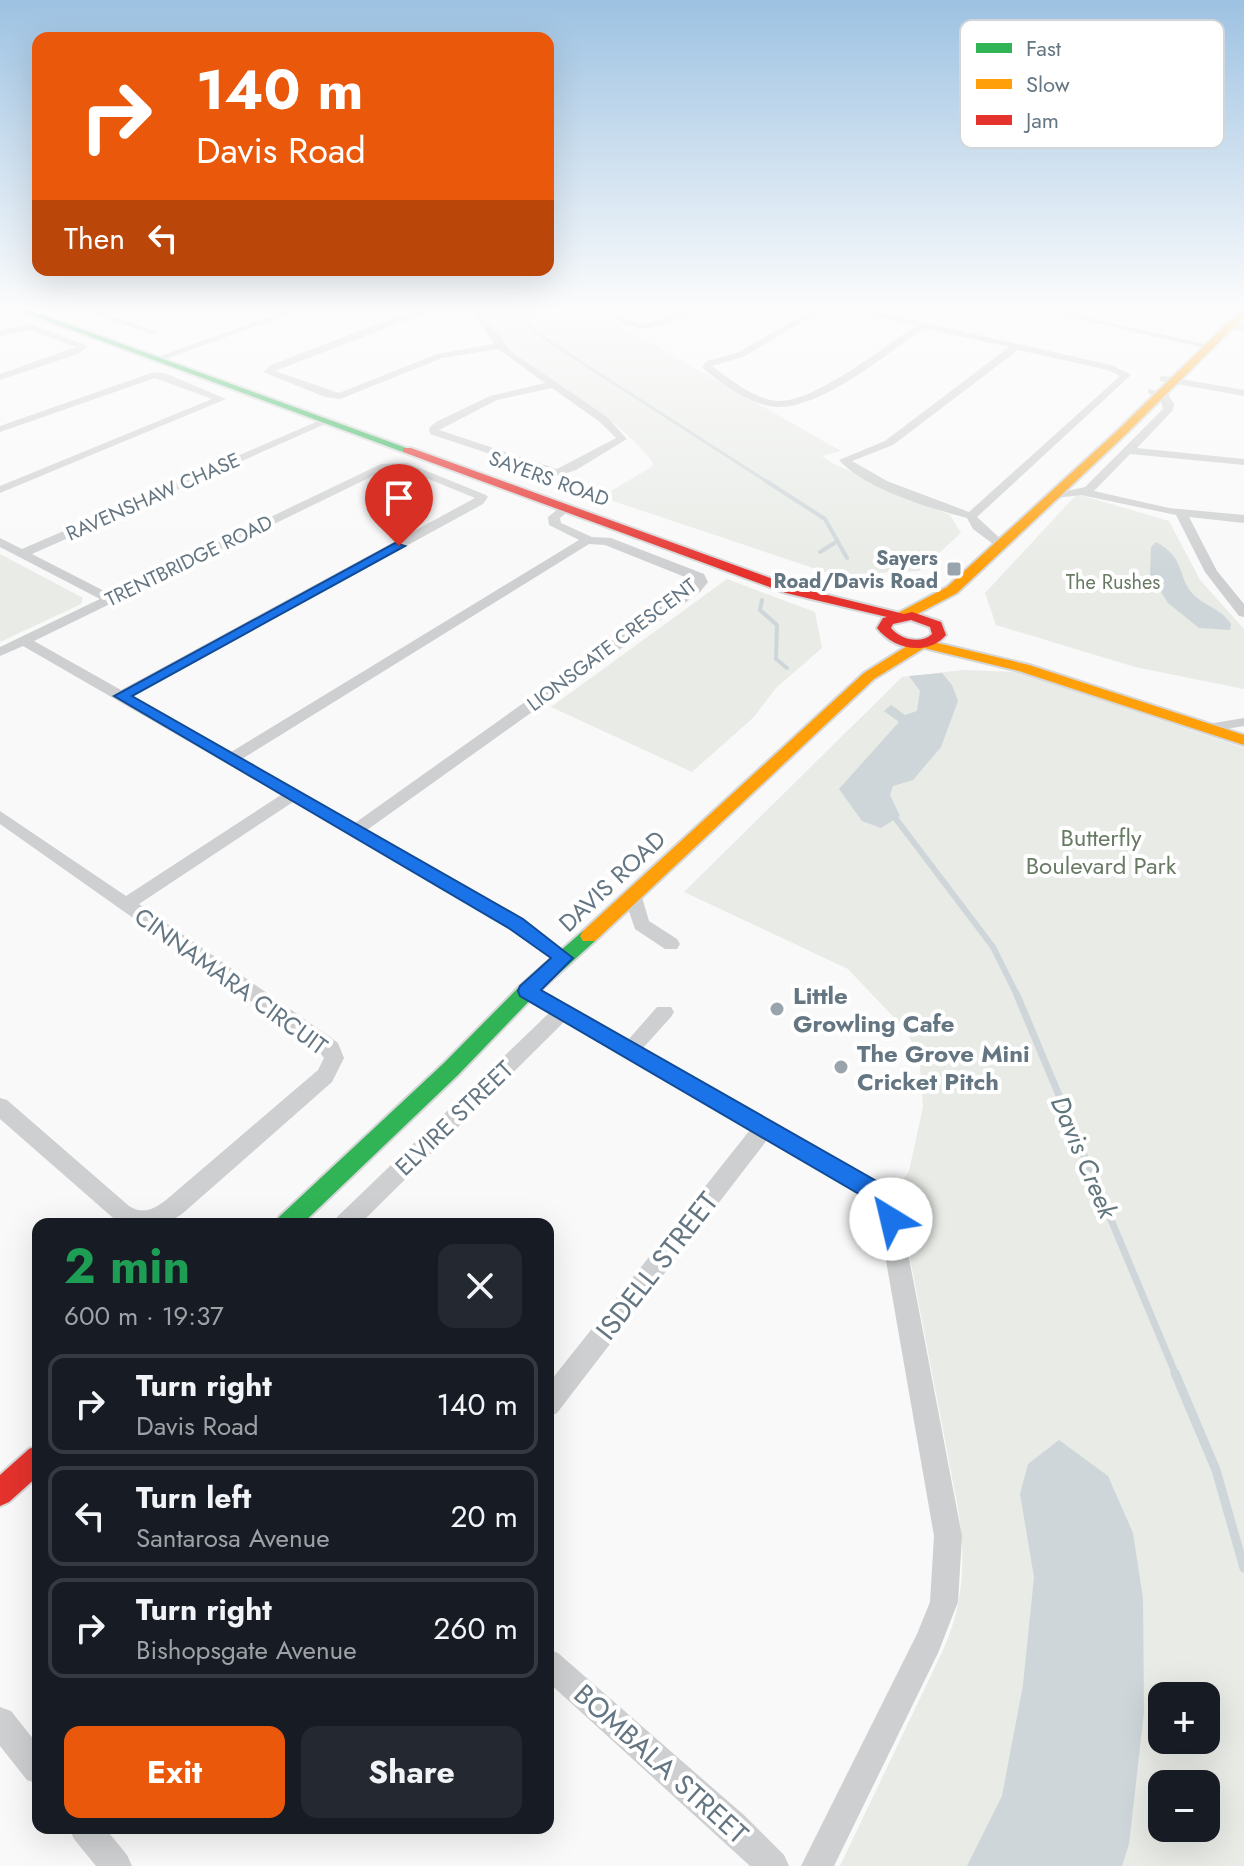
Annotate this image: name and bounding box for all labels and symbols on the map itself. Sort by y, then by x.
legend [960,20,1224,148]
text: Fast [1026,32,1062,64]
text: Slow [1026,68,1070,100]
text: Jam [1023,104,1059,136]
street label: SAYERS ROAD [485,444,613,514]
street label: RAVENSHAW CHASE [61,446,245,548]
pin [365,464,433,546]
street label: TRENTBRIDGE ROAD [100,508,278,614]
place label: Sayers Road/Davis Road [774,544,938,596]
marker: Sayers Road/Davis Road [945,560,963,578]
park label: The Rushes [1066,568,1160,597]
street label: LIONSGATE CRESCENT [521,571,703,718]
park label: Butterfly Boulevard Park [1026,820,1177,883]
street label: DAVIS ROAD [551,822,673,940]
street label: CINNAMARA CIRCUIT [127,899,335,1063]
place label: Little Growling Cafe [793,978,955,1041]
marker: Little Growling Cafe [768,1000,786,1018]
place label: The Grove Mini Cricket Pitch [857,1036,1030,1099]
street label: ELVIRE STREET [387,1052,521,1184]
marker: The Grove Mini Cricket Pitch [832,1058,850,1076]
water label: Davis Creek [1041,1090,1128,1226]
position arrow [849,1177,933,1261]
street label: ISDELL STREET [586,1183,728,1349]
street label: BOMBALA STREET [565,1674,757,1854]

